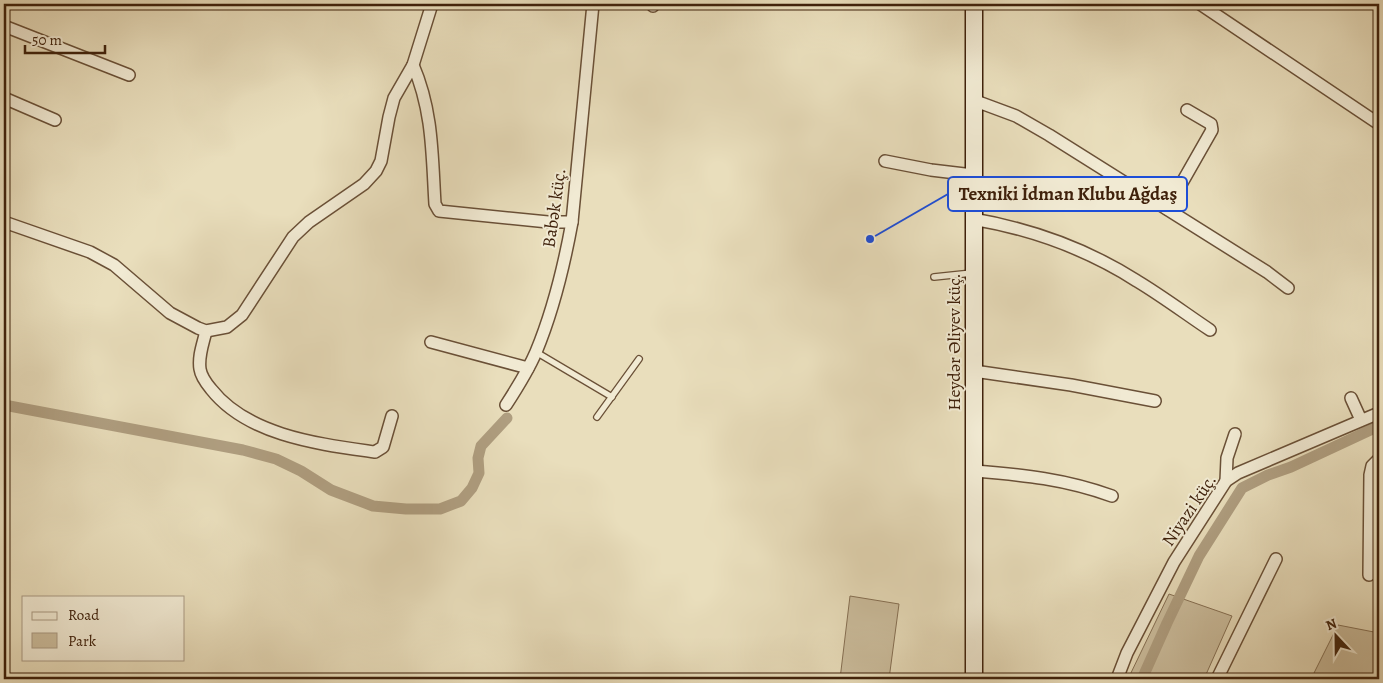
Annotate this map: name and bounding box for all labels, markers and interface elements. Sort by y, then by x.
scale bar [25,22,105,54]
text: 50 m [32,30,62,50]
street label: Babək küç. [537,167,571,249]
callout: Texniki İdman Klubu Ağdaş [948,177,1187,211]
text: Texniki İdman Klubu Ağdaş [959,181,1178,207]
street label: Heydər Əliyev küç. [942,273,966,411]
street label: Niyazi küç. [1156,469,1222,551]
legend [22,596,185,660]
text: Road [68,605,100,625]
north arrow [1310,610,1360,660]
text: N [1323,614,1340,635]
text: Park [68,631,97,651]

